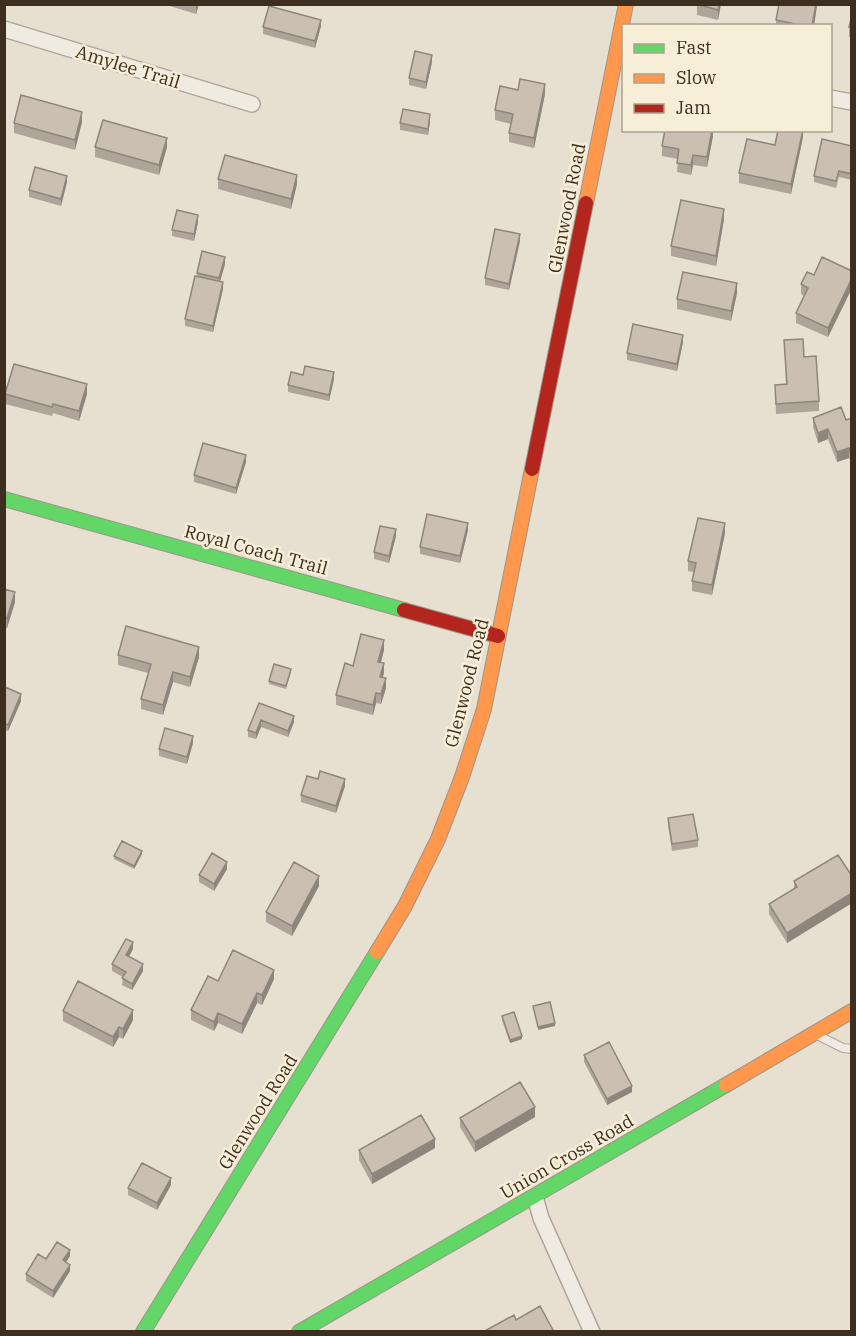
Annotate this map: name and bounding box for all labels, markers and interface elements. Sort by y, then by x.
legend [622,24,832,132]
text: Fast [676,36,711,59]
street label: Amylee Trail [73,40,183,93]
text: Slow [676,66,716,89]
text: Jam [676,96,711,119]
street label: Glenwood Road [543,141,590,275]
street label: Royal Coach Trail [182,519,330,580]
street label: Glenwood Road [439,616,494,750]
street label: Glenwood Road [213,1050,302,1174]
street label: Union Cross Road [496,1109,638,1204]

